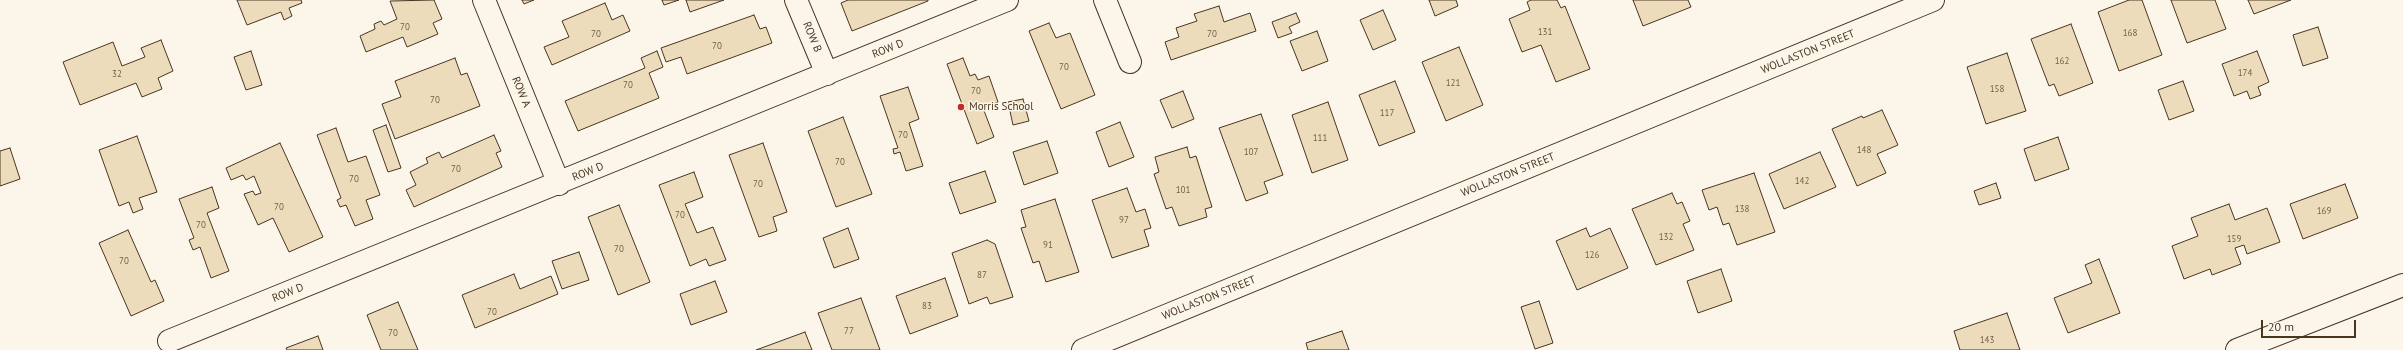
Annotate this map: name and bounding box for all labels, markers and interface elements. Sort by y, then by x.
street label: ROW B [800,20,824,54]
house number: 70 [400,22,410,32]
house number: 131 [1538,27,1552,37]
street label: WOLLASTON STREET [1759,27,1857,77]
house number: 168 [2123,28,2137,38]
house number: 70 [591,29,601,39]
house number: 70 [1207,29,1217,39]
street label: ROW D [870,37,906,61]
house number: 70 [712,41,722,51]
house number: 162 [2055,56,2069,66]
house number: 70 [1059,62,1069,72]
house number: 174 [2238,68,2252,78]
house number: 32 [112,69,122,79]
street label: ROW A [509,75,533,109]
house number: 121 [1446,78,1460,88]
house number: 70 [623,80,633,90]
house number: 158 [1990,84,2004,94]
house number: 70 [971,86,981,96]
house number: 70 [430,95,440,105]
place label: Morris School [969,100,1033,114]
marker: Morris School [956,102,966,112]
house number: 117 [1380,108,1394,118]
house number: 70 [898,130,908,140]
house number: 111 [1313,133,1327,143]
house number: 148 [1857,145,1871,155]
house number: 107 [1244,147,1258,157]
street label: WOLLASTON STREET [1459,150,1557,200]
house number: 70 [835,157,845,167]
street label: ROW D [570,160,606,184]
house number: 70 [451,164,461,174]
house number: 70 [349,174,359,184]
house number: 142 [1795,176,1809,186]
house number: 70 [753,179,763,189]
house number: 101 [1176,185,1190,195]
house number: 70 [274,202,284,212]
house number: 138 [1735,204,1749,214]
house number: 169 [2317,206,2331,216]
house number: 70 [675,210,685,220]
house number: 97 [1119,215,1129,225]
house number: 70 [196,220,206,230]
house number: 132 [1659,232,1673,242]
house number: 159 [2227,234,2241,244]
house number: 91 [1043,240,1053,250]
house number: 70 [614,244,624,254]
house number: 126 [1585,250,1599,260]
house number: 70 [119,256,129,266]
house number: 87 [977,270,987,280]
street label: WOLLASTON STREET [1160,273,1258,323]
street label: ROW D [270,281,306,305]
house number: 83 [922,301,932,311]
house number: 70 [487,307,497,317]
scale bar [2263,312,2358,338]
text: 20 m [2268,319,2294,334]
house number: 77 [844,326,854,336]
house number: 70 [388,328,398,338]
house number: 143 [1980,335,1994,345]

